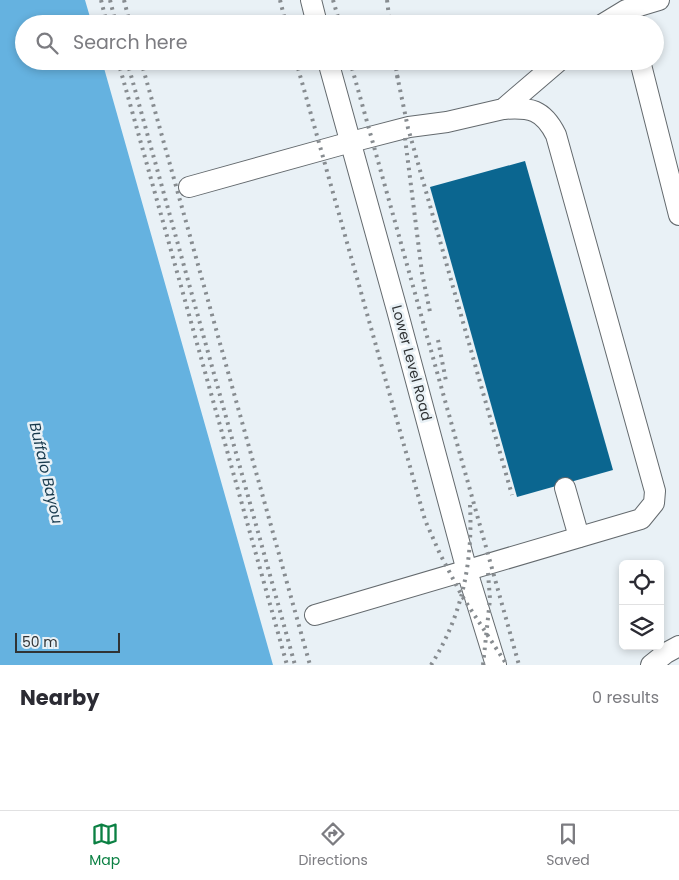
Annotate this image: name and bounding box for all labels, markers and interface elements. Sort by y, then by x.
search box [15,15,664,70]
icon: search [33,29,61,57]
text: Search here [73,29,187,56]
street label: Lower Level Road [387,303,437,423]
water label: Buffalo Bayou [25,420,68,526]
map controls [619,560,664,650]
button: locate [619,560,664,605]
button: layers [619,605,664,650]
scale bar [15,630,120,653]
text: 50 m [22,632,58,652]
text: Nearby [20,683,100,712]
text: 0 results [592,686,659,709]
tab: Map [89,820,120,871]
tab: Directions [298,820,368,871]
tab: Saved [546,820,590,871]

